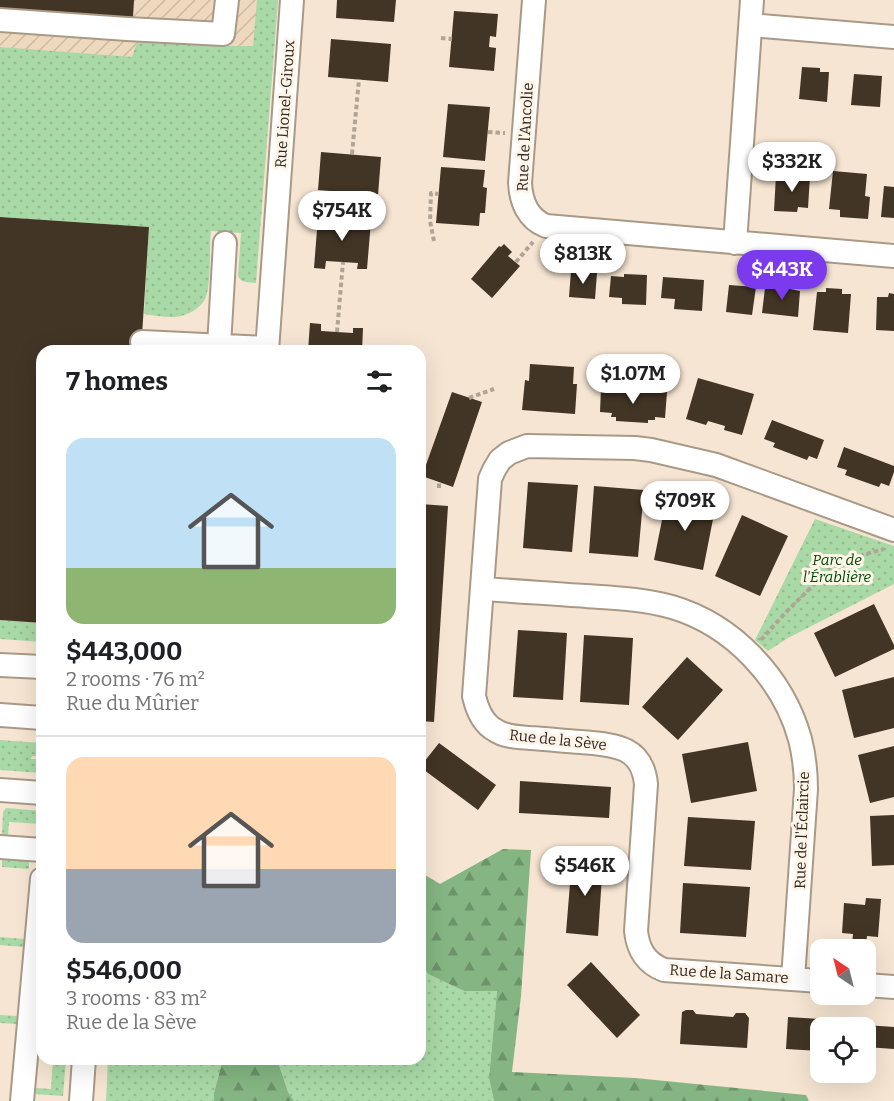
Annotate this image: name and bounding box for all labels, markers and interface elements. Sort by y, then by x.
street label: Rue Lionel-Giroux [272,39,298,169]
street label: Rue de l'Ancolie [513,82,537,192]
pin: $332K [750,142,834,193]
text: $332K [762,149,822,173]
pin: $754K [300,191,384,242]
text: $754K [312,198,372,222]
pin: $813K [541,234,625,285]
text: $813K [554,241,612,265]
pin: $443K [740,250,824,301]
text: $443K [751,257,813,281]
pin: $1.07M [584,354,682,405]
text: $1.07M [600,361,666,385]
icon: filters [363,365,396,398]
text: 7 homes [66,366,168,397]
icon: home [177,477,285,585]
pin: $709K [643,481,727,532]
text: $709K [654,488,716,512]
park label: Parc de l'Érablière [803,551,872,586]
text: $443,000 [66,636,182,667]
text: 2 rooms · 76 m² [66,667,205,691]
text: Rue du Mûrier [66,691,199,715]
street label: Rue de la Sève [508,726,608,754]
street label: Rue de l'Éclaircie [791,771,813,889]
icon: home [177,796,285,904]
pin: $546K [543,846,627,897]
text: $546K [554,853,616,877]
north arrow [810,939,876,1005]
map controls [810,939,876,1083]
text: $546,000 [66,955,182,986]
street label: Rue de la Samare [669,961,789,987]
text: 3 rooms · 83 m² [66,986,207,1010]
text: Rue de la Sève [66,1010,197,1034]
button: locate [810,1017,876,1083]

